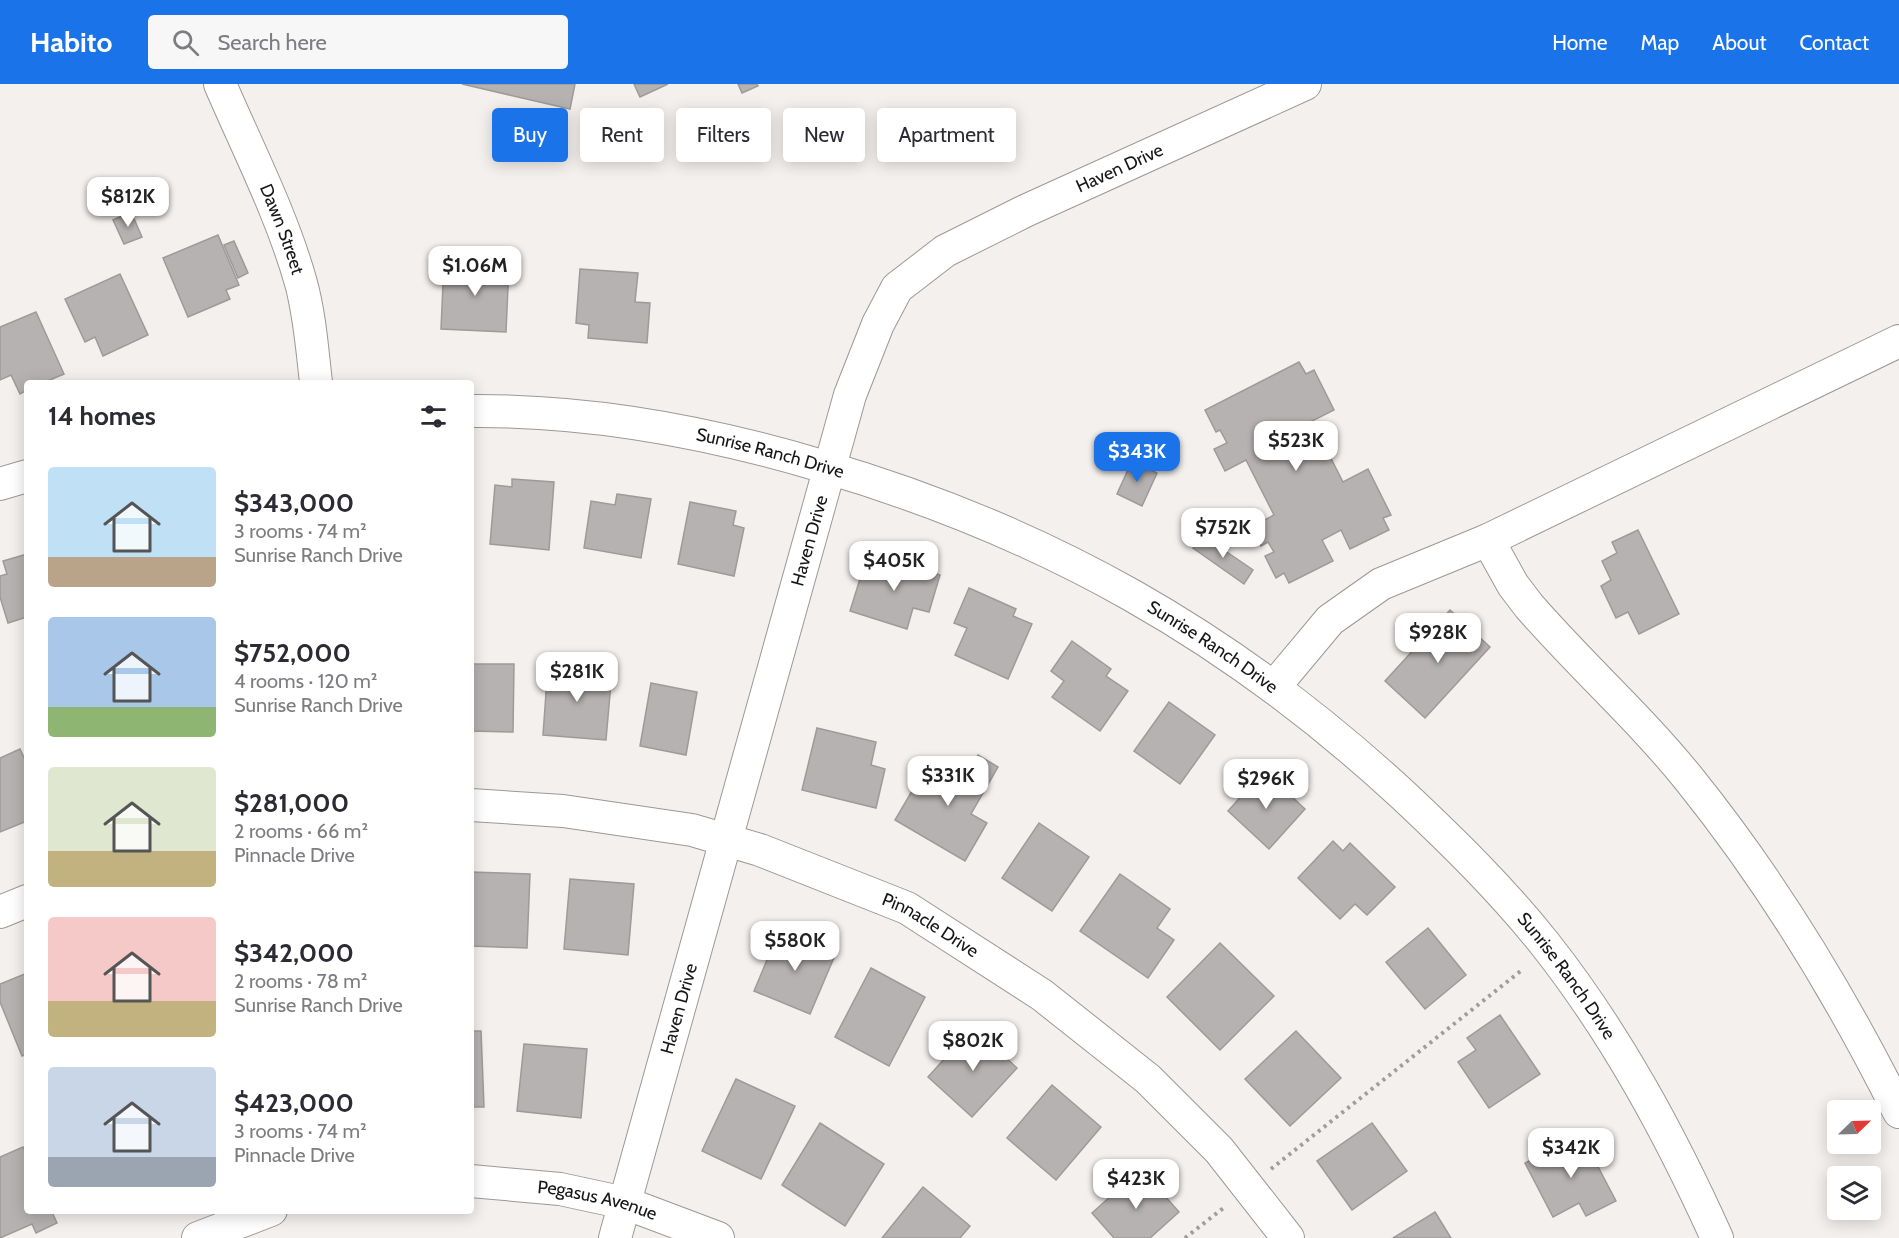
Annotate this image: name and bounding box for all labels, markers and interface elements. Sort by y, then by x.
search box [148,15,568,69]
text: Habito [30,25,112,59]
icon: search [169,26,202,59]
text: Search here [217,29,327,56]
text: Home [1552,30,1608,55]
text: Map [1641,30,1679,55]
text: About [1712,30,1766,55]
text: Contact [1799,30,1869,55]
chip: Buy [492,108,568,162]
chip: Rent [580,108,664,162]
chip: Filters [676,108,771,162]
chip: New [783,108,865,162]
chip: Apartment [877,108,1016,162]
street label: Haven Drive [1072,139,1167,197]
pin: $812K [86,177,170,228]
street label: Dawn Street [255,181,309,277]
text: $812K [101,184,155,208]
pin: $1.06M [426,246,524,297]
text: $1.06M [442,253,508,277]
text: 14 homes [48,400,156,432]
icon: filters [417,400,450,433]
pin: $523K [1254,421,1338,472]
street label: Sunrise Ranch Drive [694,423,847,483]
text: $523K [1268,428,1324,452]
pin: $343K [1095,432,1179,483]
text: $343K [1108,439,1166,463]
text: $343,000 [234,487,354,519]
icon: home [96,491,168,563]
street label: Haven Drive [786,493,833,588]
pin: $752K [1181,508,1265,559]
text: $752K [1195,515,1251,539]
text: 3 rooms · 74 m² [234,519,367,543]
pin: $405K [852,541,936,592]
text: Sunrise Ranch Drive [234,543,403,567]
text: $405K [863,548,925,572]
street label: Sunrise Ranch Drive [1143,596,1282,698]
pin: $928K [1396,613,1480,664]
text: $928K [1409,620,1467,644]
text: $752,000 [234,637,351,669]
icon: home [96,641,168,713]
pin: $281K [535,652,619,703]
text: $281K [550,659,604,683]
text: 4 rooms · 120 m² [234,669,377,693]
text: Sunrise Ranch Drive [234,693,403,717]
pin: $331K [906,756,990,807]
pin: $296K [1224,759,1308,810]
text: $331K [921,763,975,787]
text: $296K [1237,766,1295,790]
text: $281,000 [234,787,349,819]
icon: home [96,791,168,863]
text: 2 rooms · 66 m² [234,819,368,843]
text: Pinnacle Drive [234,843,355,867]
street label: Pinnacle Drive [879,888,983,962]
street label: Sunrise Ranch Drive [1513,908,1620,1043]
pin: $580K [753,921,837,972]
text: $580K [764,928,826,952]
text: $342,000 [234,937,354,969]
icon: home [96,941,168,1013]
street label: Haven Drive [656,961,702,1057]
text: 2 rooms · 78 m² [234,969,367,993]
text: Sunrise Ranch Drive [234,993,403,1017]
pin: $802K [931,1021,1015,1072]
text: $802K [943,1028,1003,1052]
text: $423,000 [234,1087,354,1119]
icon: home [96,1091,168,1163]
north arrow [1827,1100,1881,1154]
map controls [1827,1100,1881,1220]
text: 3 rooms · 74 m² [234,1119,367,1143]
pin: $342K [1529,1128,1613,1179]
text: $342K [1542,1135,1600,1159]
text: Pinnacle Drive [234,1143,355,1167]
pin: $423K [1094,1159,1178,1210]
text: $423K [1107,1166,1165,1190]
button: layers [1827,1166,1881,1220]
street label: Pegasus Avenue [537,1176,660,1225]

